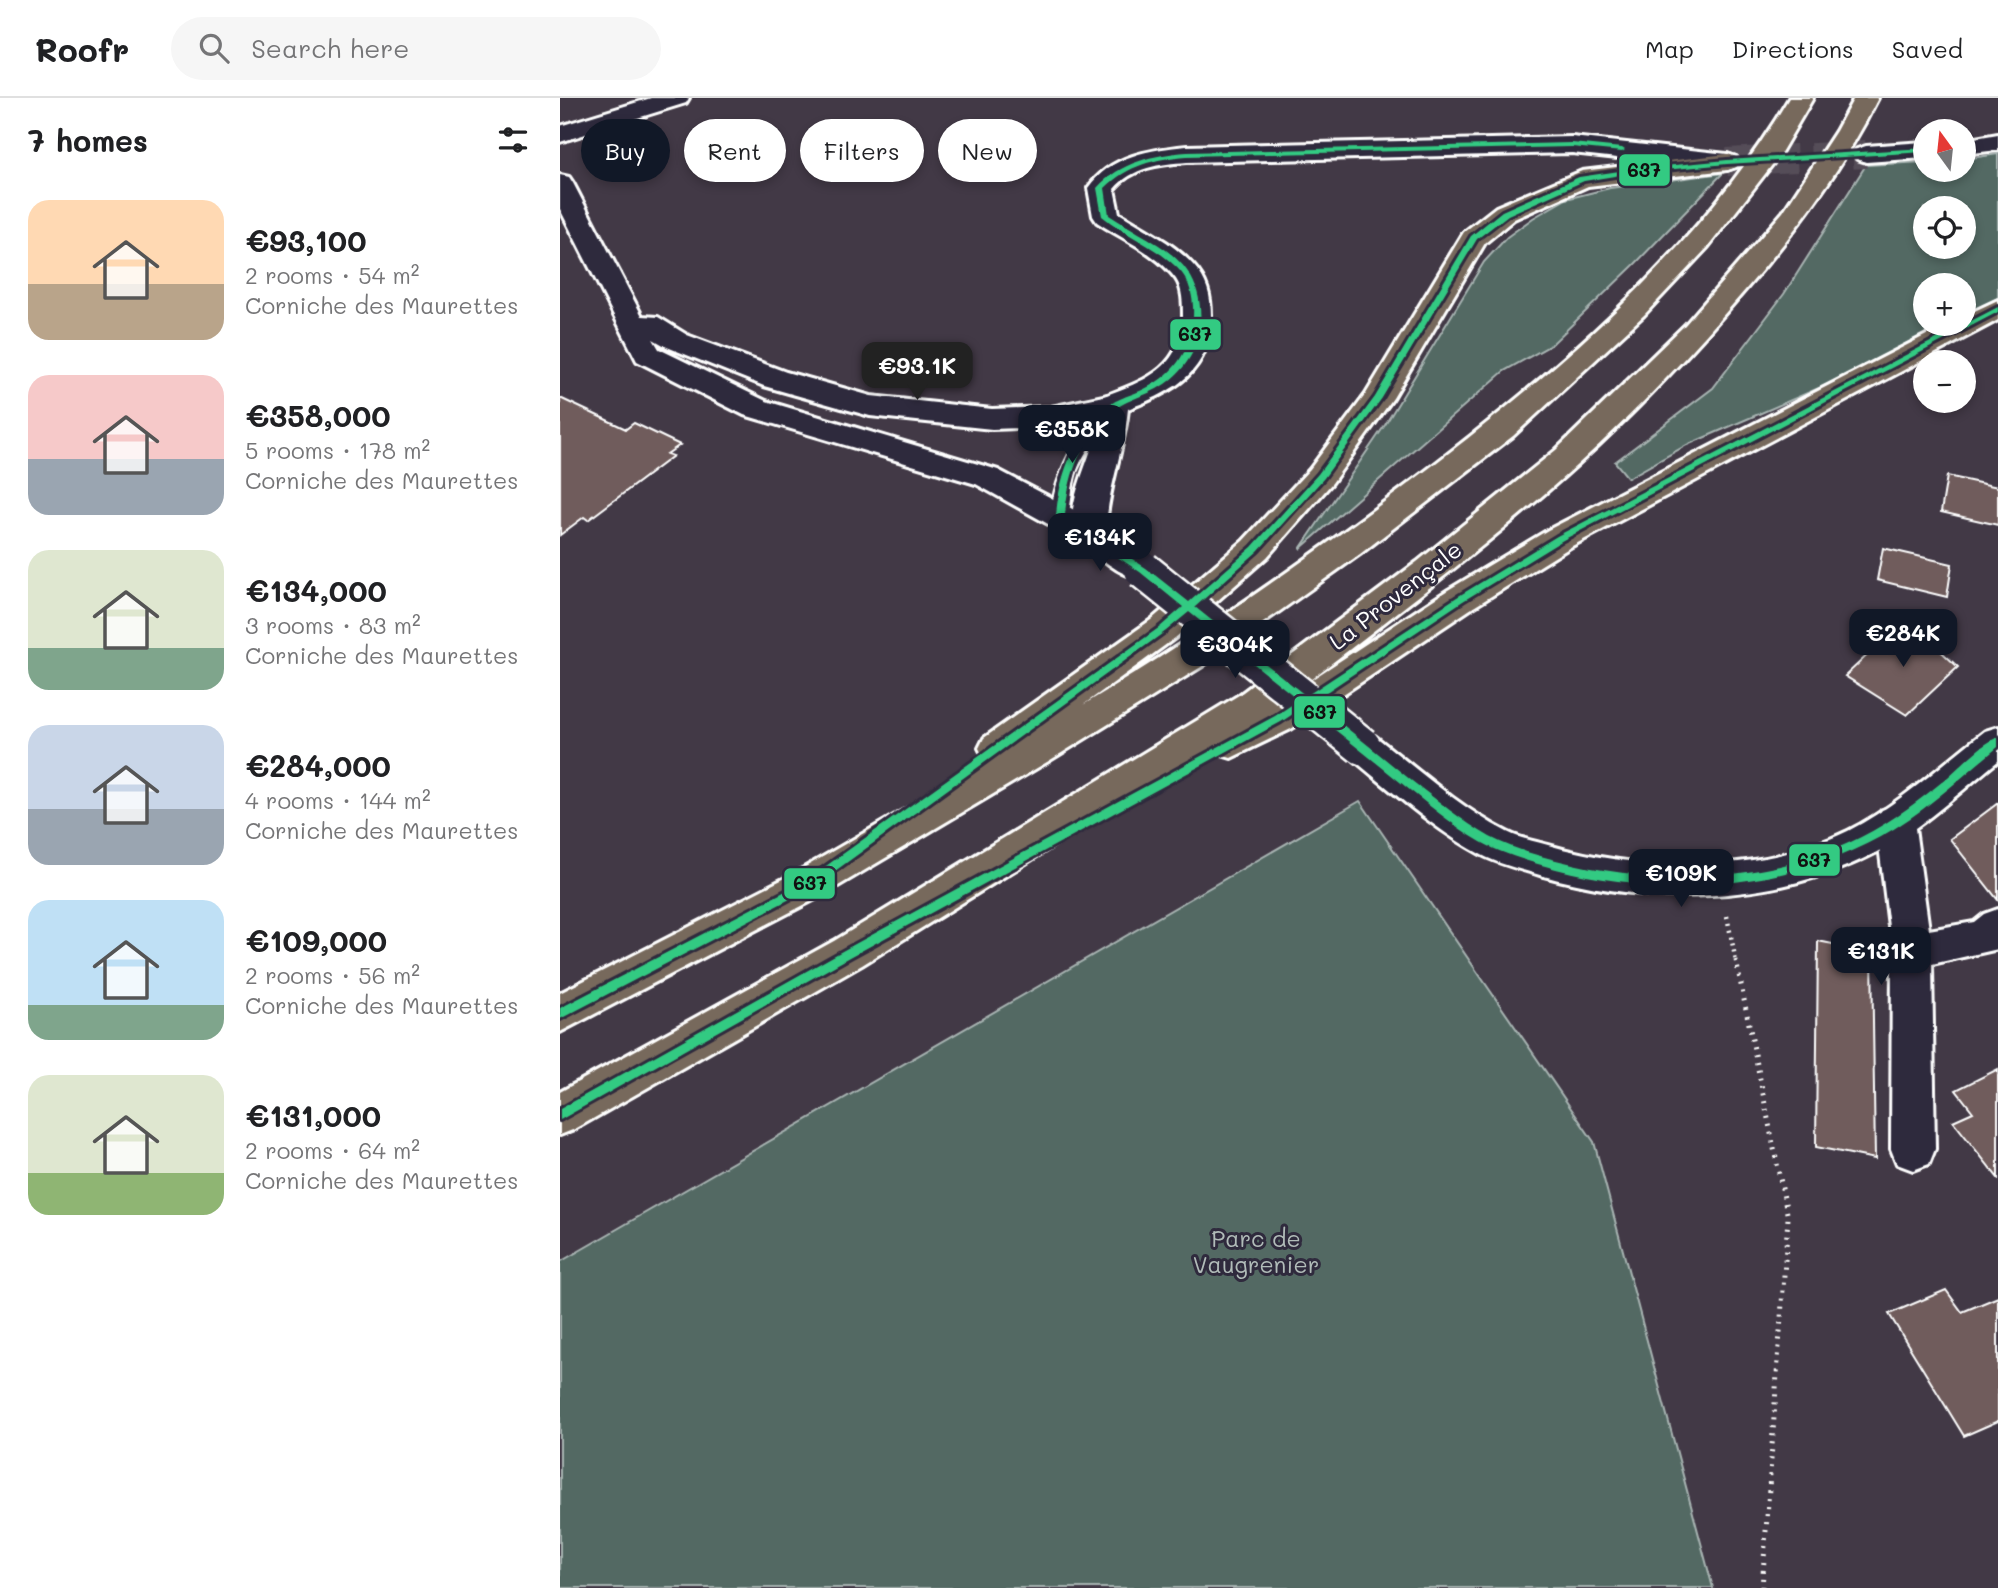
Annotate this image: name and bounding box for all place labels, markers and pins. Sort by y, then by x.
pin: €93.1K [860,342,974,402]
pin: €358K [1023,406,1121,465]
pin: €134K [1051,514,1149,573]
pin: €284K [1854,610,1952,669]
pin: €304K [1186,620,1284,680]
pin: €109K [1632,850,1730,909]
pin: €131K [1832,928,1930,987]

